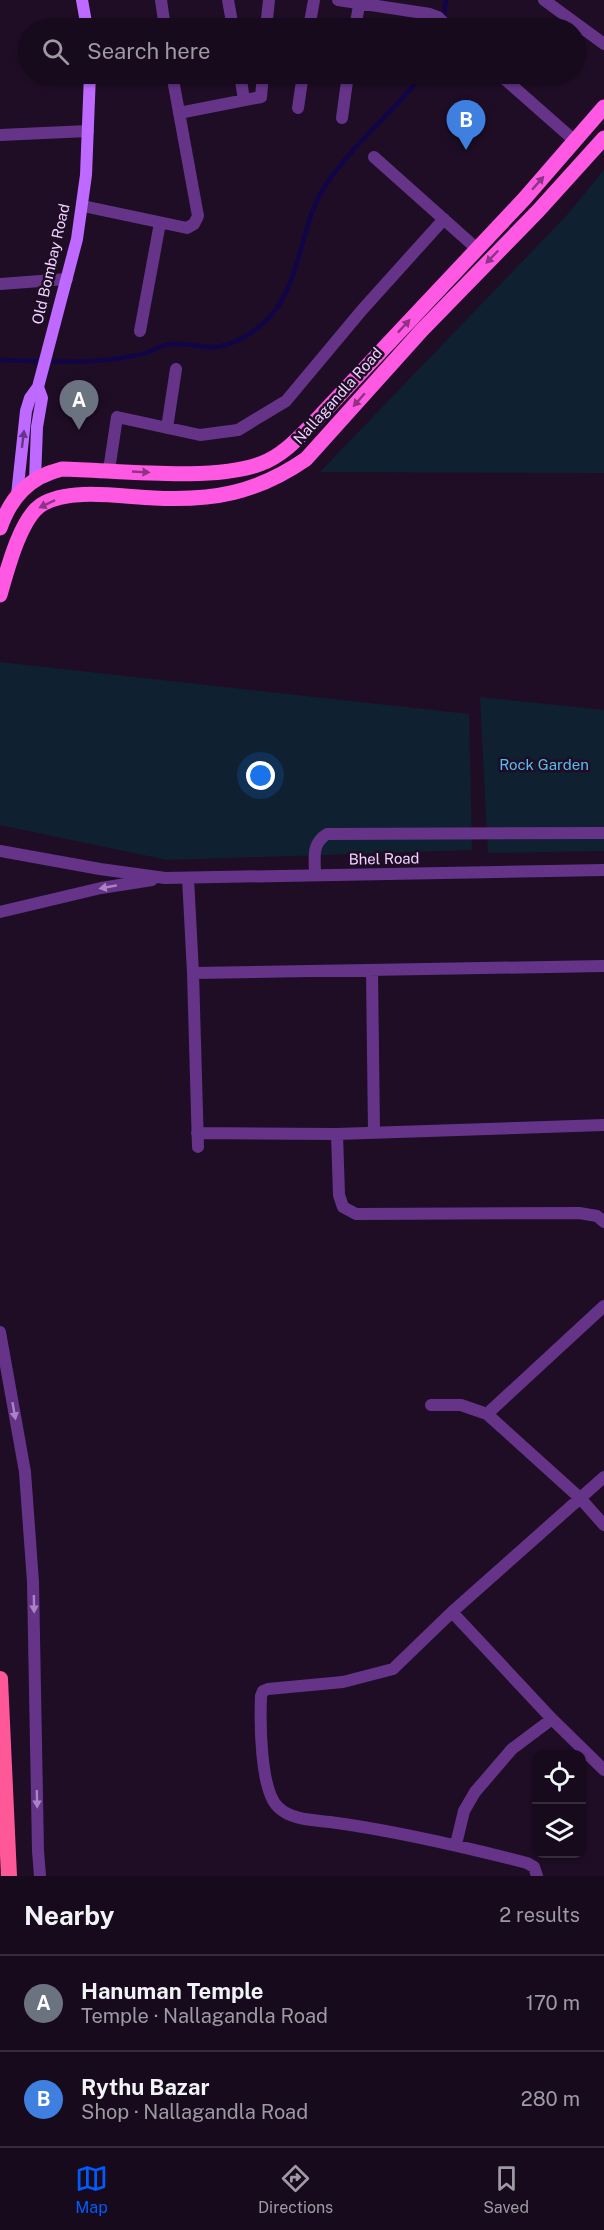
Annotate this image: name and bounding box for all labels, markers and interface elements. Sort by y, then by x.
search box [18,18,586,84]
icon: search [39,35,72,68]
text: Search here [87,38,211,64]
pin: B [446,100,486,150]
one-way arrow [531,175,544,191]
street label: Old Bombay Road [28,202,73,326]
one-way arrow [485,249,499,263]
one-way arrow [397,318,411,333]
street label: Nallagandla Road [290,344,385,447]
pin: A [60,380,98,430]
one-way arrow [353,392,366,407]
one-way arrow [18,430,28,449]
one-way arrow [132,467,151,476]
one-way arrow [38,498,56,508]
park label: Rock Garden [499,756,589,773]
your location [246,761,275,790]
street label: Bhel Road [348,849,420,868]
one-way arrow [98,883,117,892]
one-way arrow [10,1401,19,1420]
one-way arrow [29,1595,39,1614]
map controls [532,1750,586,1858]
button: locate [532,1750,586,1804]
one-way arrow [32,1790,42,1809]
button: layers [532,1804,586,1858]
text: Nearby [24,1900,114,1931]
text: 2 results [499,1903,580,1927]
text: Hanuman Temple [81,1978,264,2004]
text: A [36,1991,51,2015]
text: 170 m [526,1991,580,2015]
text: Temple · Nallagandla Road [81,2004,328,2028]
text: Rythu Bazar [81,2074,210,2100]
text: B [37,2087,50,2111]
text: 280 m [521,2087,580,2111]
text: Shop · Nallagandla Road [81,2100,308,2124]
tab: Map [75,2162,108,2217]
tab: Directions [258,2162,333,2217]
tab: Saved [483,2162,529,2217]

